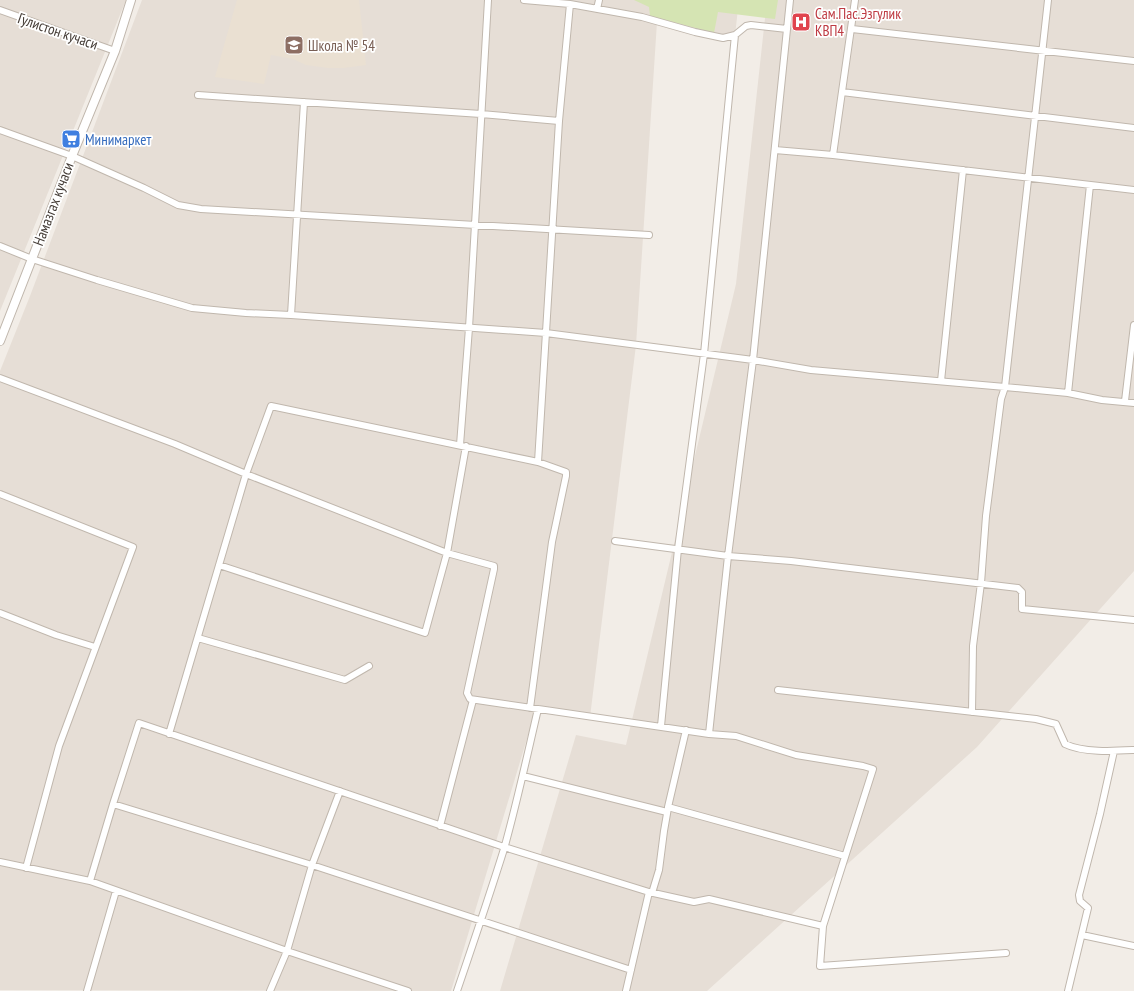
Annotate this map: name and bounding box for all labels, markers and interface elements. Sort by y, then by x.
place label: Сам.Пас.Эзгулик КВП4 [815,4,901,40]
street label: Гулистон кучаси [15,8,101,54]
hospital icon: Сам.Пас.Эзгулик КВП4 [790,11,812,33]
school or university icon: Школа № 54 [283,34,305,56]
place label: Школа № 54 [308,36,375,55]
supermarket icon: Минимаркет [60,128,82,150]
place label: Минимаркет [85,130,151,149]
street label: Намазгах кучаси [28,160,78,248]

